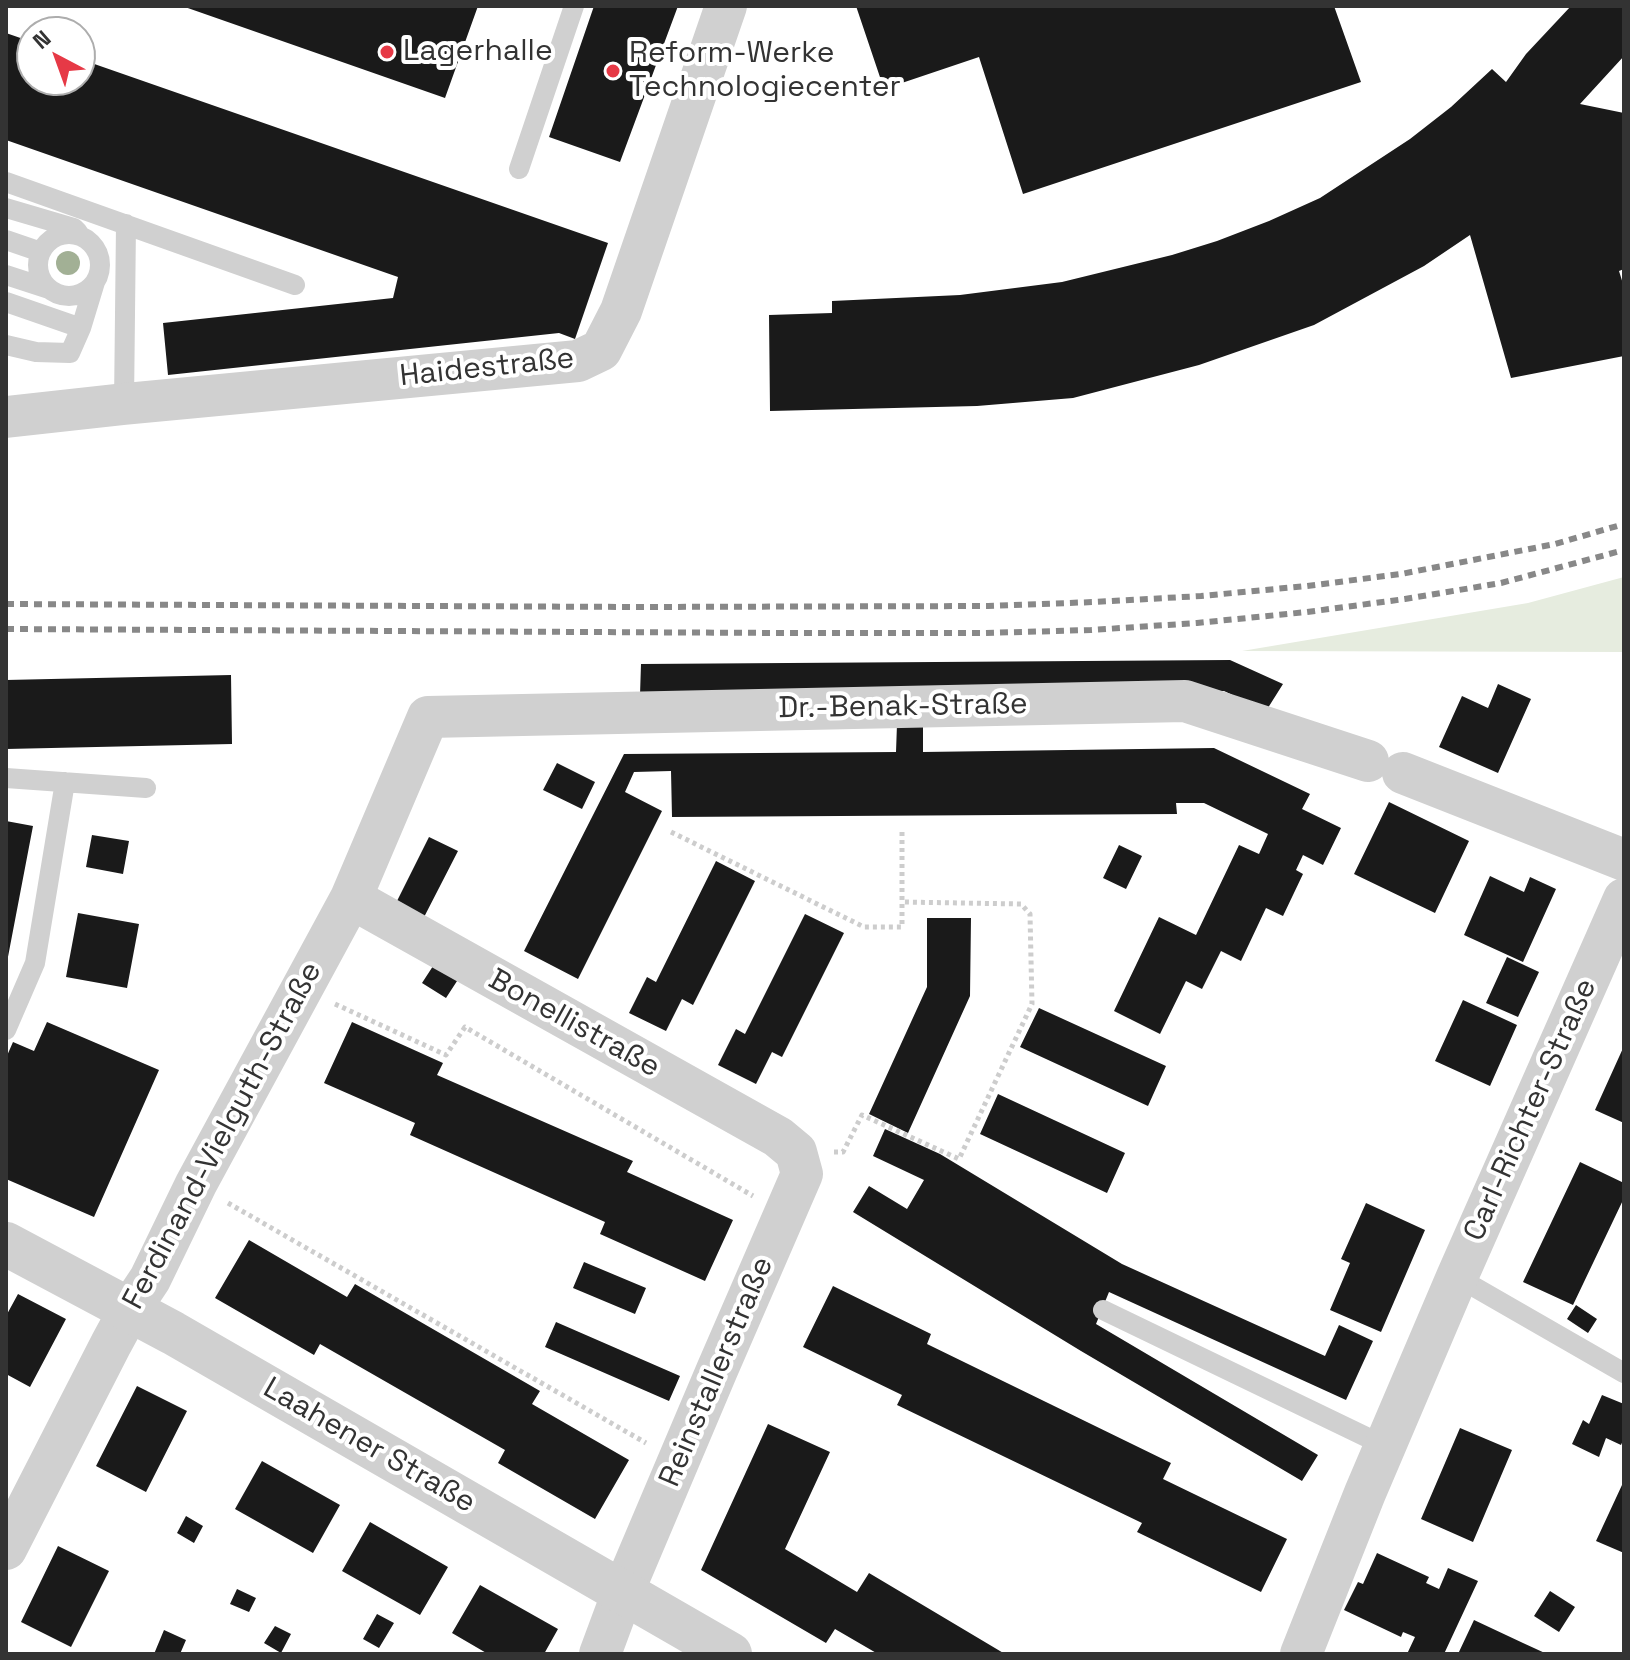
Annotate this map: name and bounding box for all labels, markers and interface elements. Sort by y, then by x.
north arrow [16,16,96,96]
text: N [27,24,56,55]
place label: Lagerhalle [403,34,553,70]
place label: Reform-Werke Technologiecenter [629,36,901,106]
marker: Lagerhalle [378,43,396,61]
marker: Reform-Werke Technologiecenter [604,62,622,80]
street label: Haidestraße [398,341,576,395]
street label: Dr.-Benak-Straße [778,687,1028,727]
street label: Ferdinand-Vielguth-Straße [116,956,330,1316]
street label: Bonellistraße [482,962,666,1086]
street label: Carl-Richter-Straße [1457,973,1605,1247]
street label: Reinstallerstraße [652,1252,782,1492]
street label: Laahener Straße [256,1371,482,1521]

